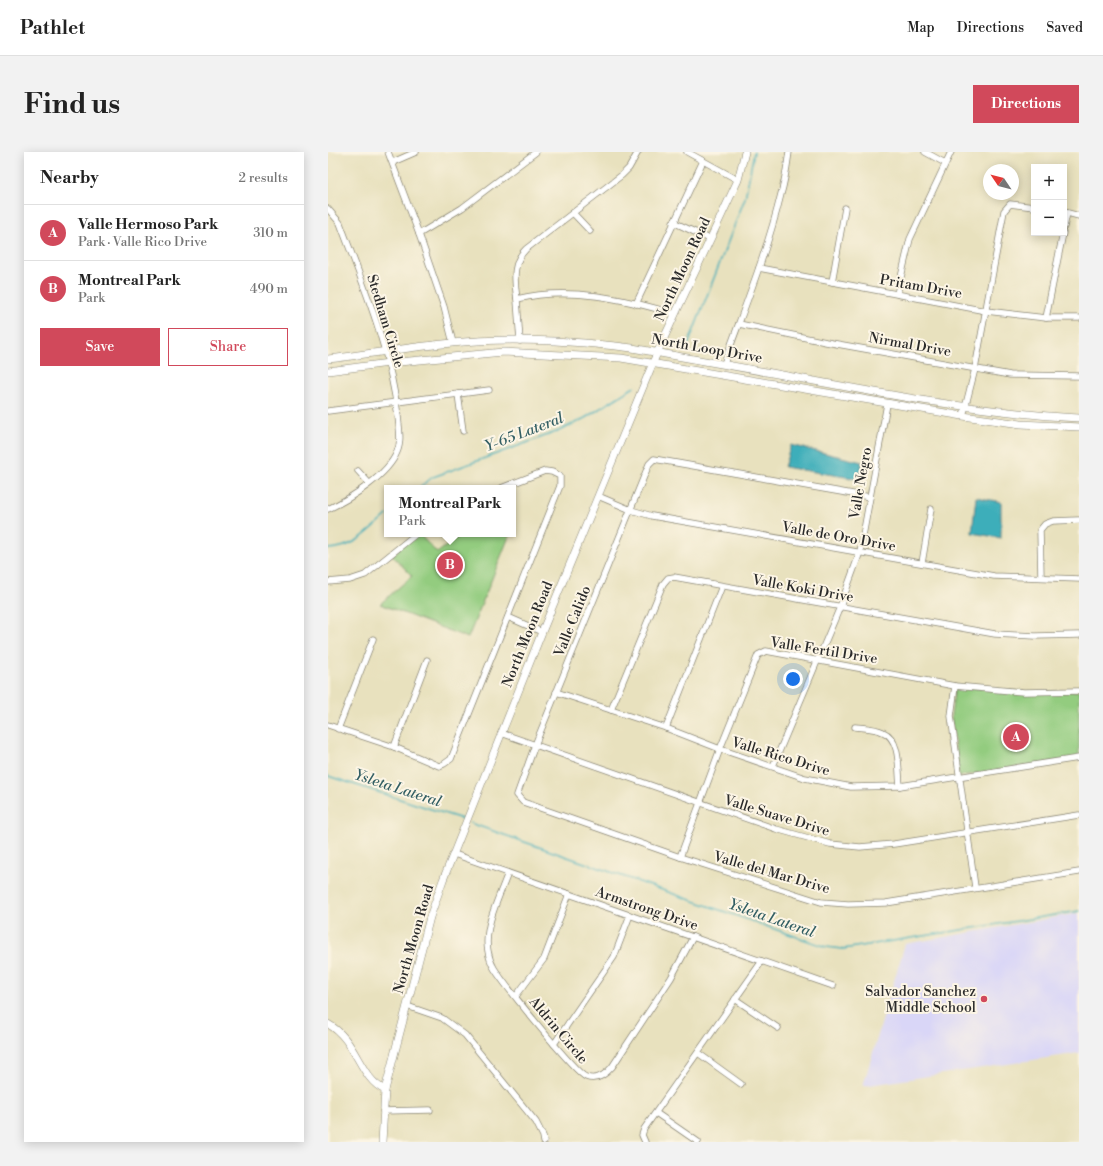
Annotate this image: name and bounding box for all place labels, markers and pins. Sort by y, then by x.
pin: B [437,550,463,580]
pin: A [1003,722,1029,752]
place label: Salvador Sanchez Middle School [865,983,976,1017]
marker: Salvador Sanchez Middle School [979,994,989,1004]

